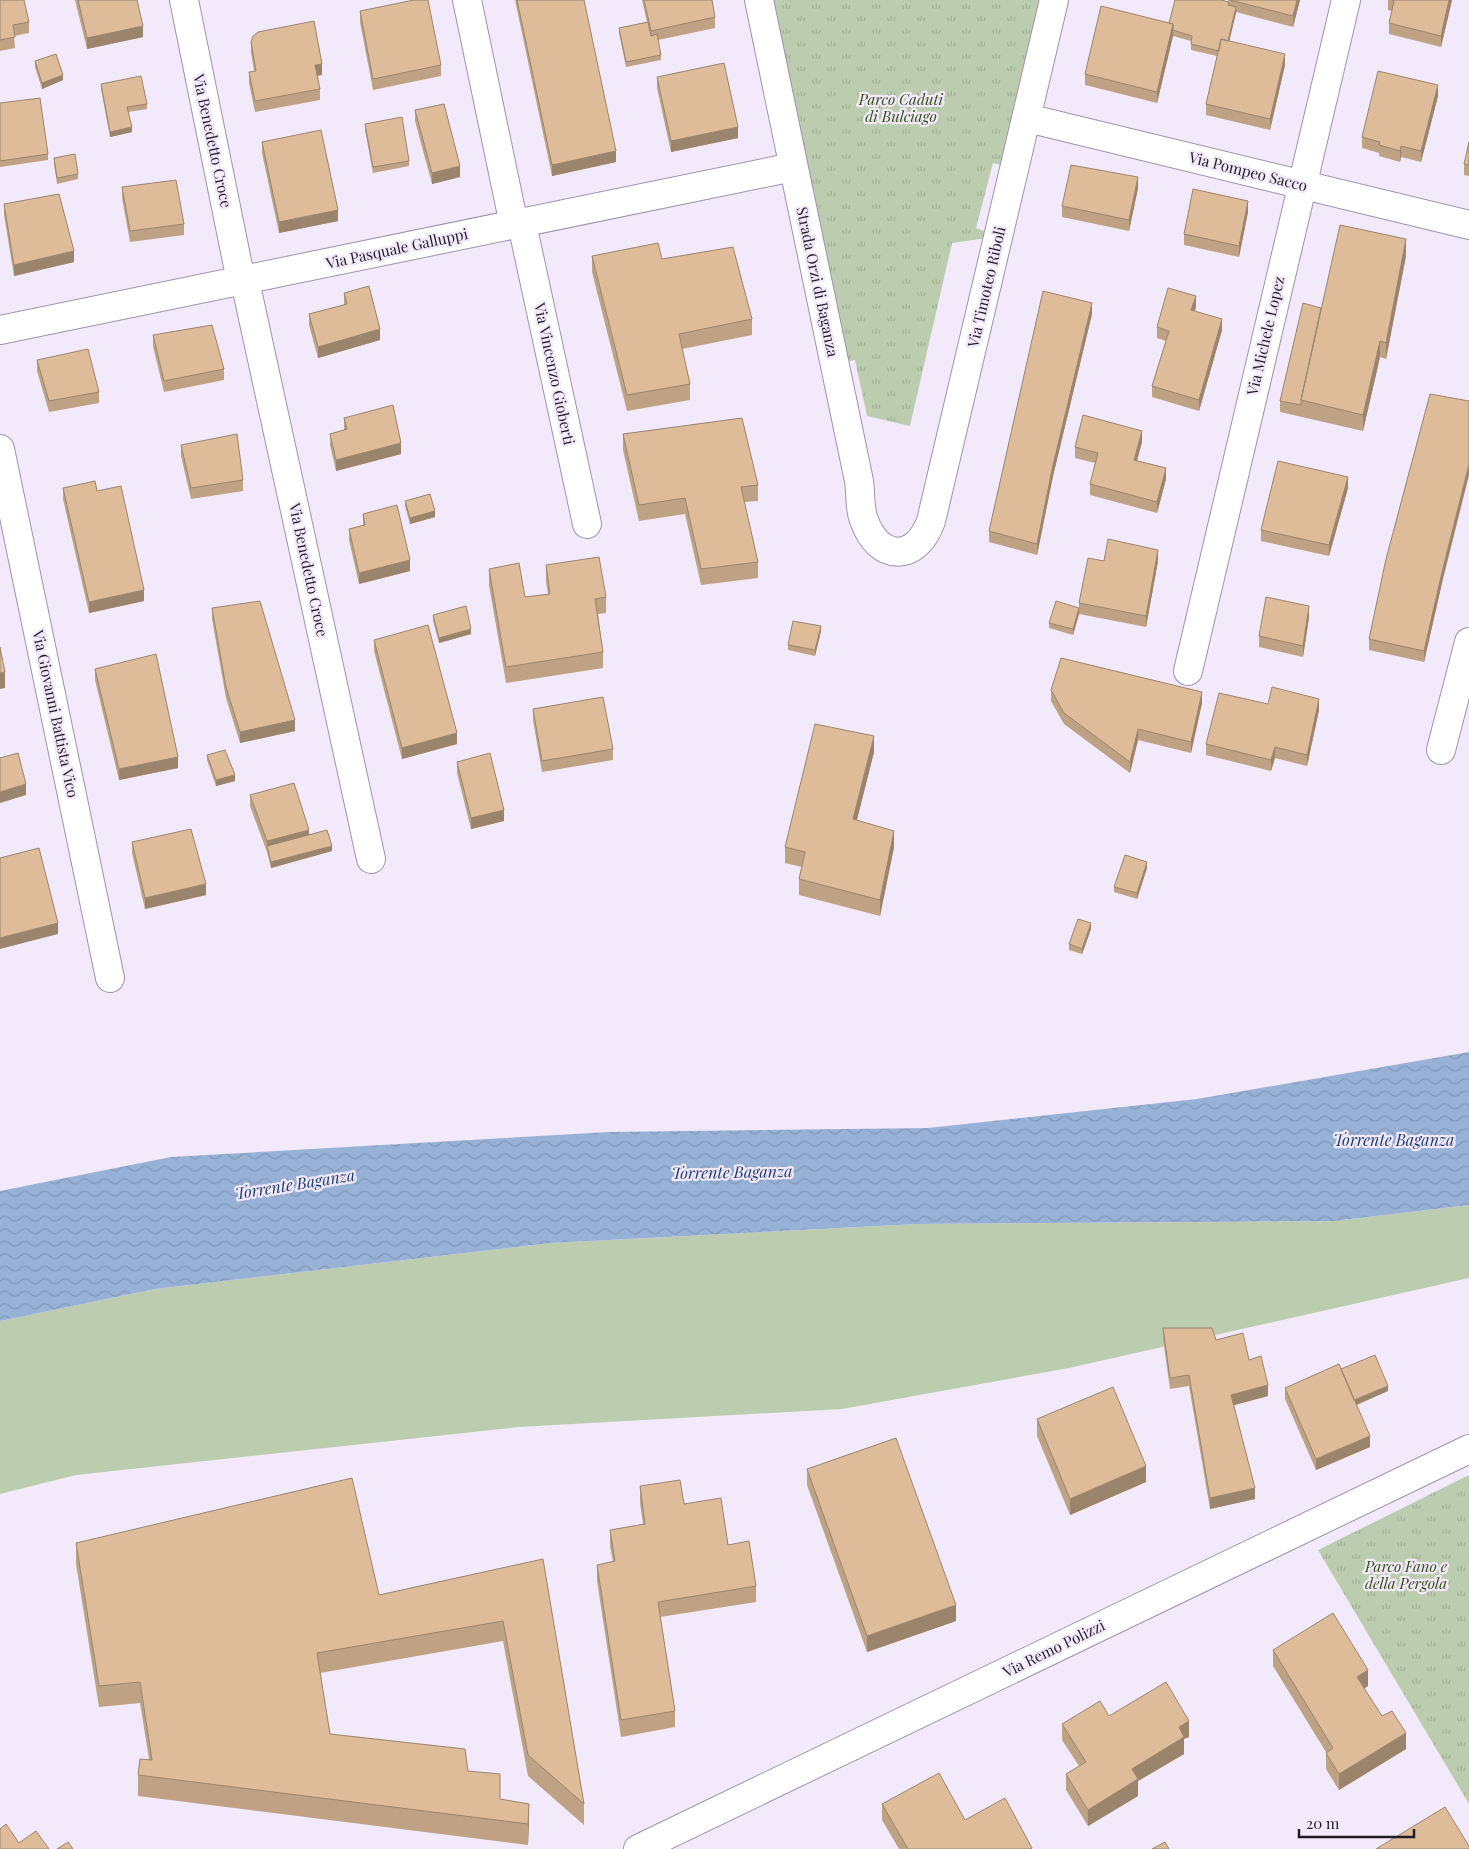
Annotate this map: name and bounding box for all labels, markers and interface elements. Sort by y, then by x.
street label: Via Benedetto Croce [189,71,237,209]
park label: Parco Caduti di Bulciago [858,89,944,126]
street label: Via Pompeo Sacco [1186,146,1309,195]
street label: Strada Orzi di Baganza [792,205,844,359]
street label: Via Pasquale Galluppi [323,223,470,273]
street label: Via Timoteo Riboli [962,224,1010,350]
street label: Via Michele Lopez [1241,274,1288,398]
street label: Via Vincenzo Gioberti [530,300,580,447]
street label: Via Benedetto Croce [285,500,333,638]
street label: Via Giovanni Battista Vico [28,627,84,799]
water label: Torrente Baganza [1334,1129,1454,1150]
water label: Torrente Baganza [671,1160,793,1183]
water label: Torrente Baganza [234,1164,356,1203]
park label: Parco Fano e della Pergola [1364,1556,1448,1593]
street label: Via Remo Polizzi [998,1615,1108,1682]
scale bar [1299,1806,1414,1838]
text: 20 m [1306,1813,1340,1833]

